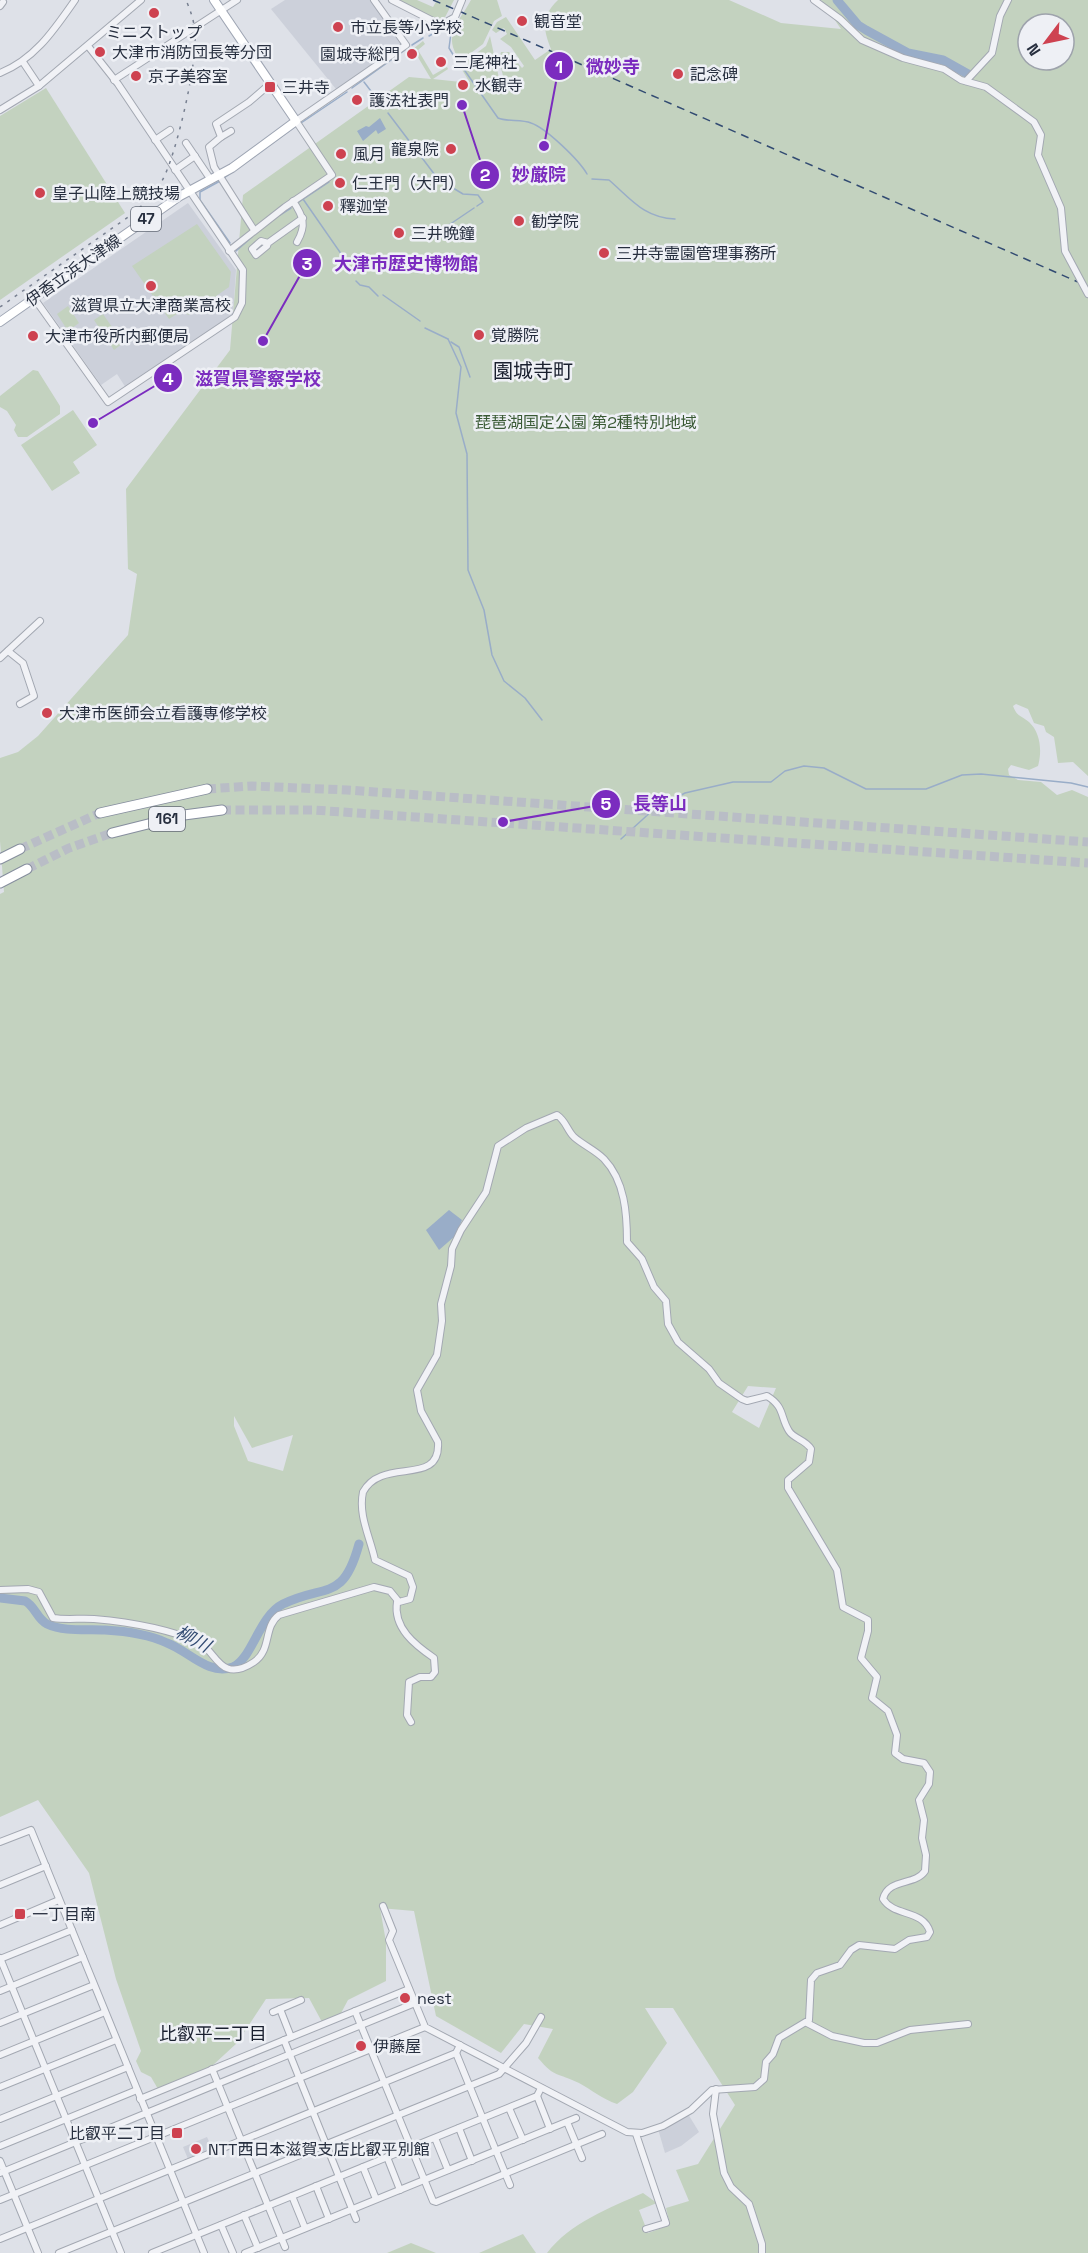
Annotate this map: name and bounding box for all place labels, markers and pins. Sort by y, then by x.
marker: ミニストップ [147,6,161,20]
place label: 観音堂 [534,11,582,32]
marker: 観音堂 [515,14,529,28]
place label: 市立長等小学校 [350,17,462,38]
marker: 市立長等小学校 [331,20,345,34]
place label: ミニストップ [106,22,202,43]
place label: 大津市消防団長等分団 [112,42,272,63]
place label: 園城寺総門 [320,44,400,65]
marker: 大津市消防団長等分団 [93,45,107,59]
marker: 園城寺総門 [405,47,419,61]
callout: 微妙寺 [544,48,652,84]
place label: 三尾神社 [453,52,517,73]
marker: 三尾神社 [434,55,448,69]
place label: 記念碑 [690,64,738,85]
place label: 京子美容室 [148,66,228,87]
marker: 記念碑 [671,67,685,81]
marker: 京子美容室 [129,69,143,83]
place label: 水観寺 [475,75,523,96]
place label: 三井寺 [282,77,330,98]
marker: 水観寺 [456,78,470,92]
marker: 三井寺 [263,80,277,94]
place label: 護法社表門 [369,90,449,111]
marker: 護法社表門 [350,93,364,107]
place label: 龍泉院 [391,139,439,160]
marker: 龍泉院 [444,142,458,156]
place label: 風月 [353,144,385,165]
marker: 風月 [334,147,348,161]
callout: 妙厳院 [470,157,578,193]
place label: 仁王門（大門） [352,173,464,194]
marker: 仁王門（大門） [333,176,347,190]
place label: 皇子山陸上競技場 [52,183,180,204]
marker: 皇子山陸上競技場 [33,186,47,200]
place label: 釋迦堂 [340,196,388,217]
marker: 釋迦堂 [321,199,335,213]
place label: 勧学院 [531,211,579,232]
marker: 勧学院 [512,214,526,228]
place label: 三井晩鐘 [411,223,475,244]
marker: 三井晩鐘 [392,226,406,240]
place label: 三井寺霊園管理事務所 [616,243,776,264]
callout: 大津市歴史博物館 [292,245,490,281]
marker: 三井寺霊園管理事務所 [597,246,611,260]
marker: 滋賀県立大津商業高校 [144,279,158,293]
place label: 滋賀県立大津商業高校 [71,295,231,316]
place label: 覚勝院 [491,325,539,346]
place label: 大津市役所内郵便局 [45,326,189,347]
marker: 覚勝院 [472,328,486,342]
marker: 大津市役所内郵便局 [26,329,40,343]
callout: 滋賀県警察学校 [153,360,333,396]
place label: 大津市医師会立看護専修学校 [59,703,267,724]
marker: 大津市医師会立看護専修学校 [40,706,54,720]
callout: 長等山 [591,786,699,822]
place label: 一丁目南 [32,1904,96,1925]
marker: 一丁目南 [13,1907,27,1921]
place label: nest [417,1988,452,2009]
marker: nest [398,1991,412,2005]
place label: 伊藤屋 [373,2036,421,2057]
marker: 伊藤屋 [354,2039,368,2053]
place label: 比叡平二丁目 [69,2123,165,2144]
marker: 比叡平二丁目 [170,2126,184,2140]
place label: NTT西日本滋賀支店比叡平別館 [208,2139,429,2160]
marker: NTT西日本滋賀支店比叡平別館 [189,2142,203,2156]

